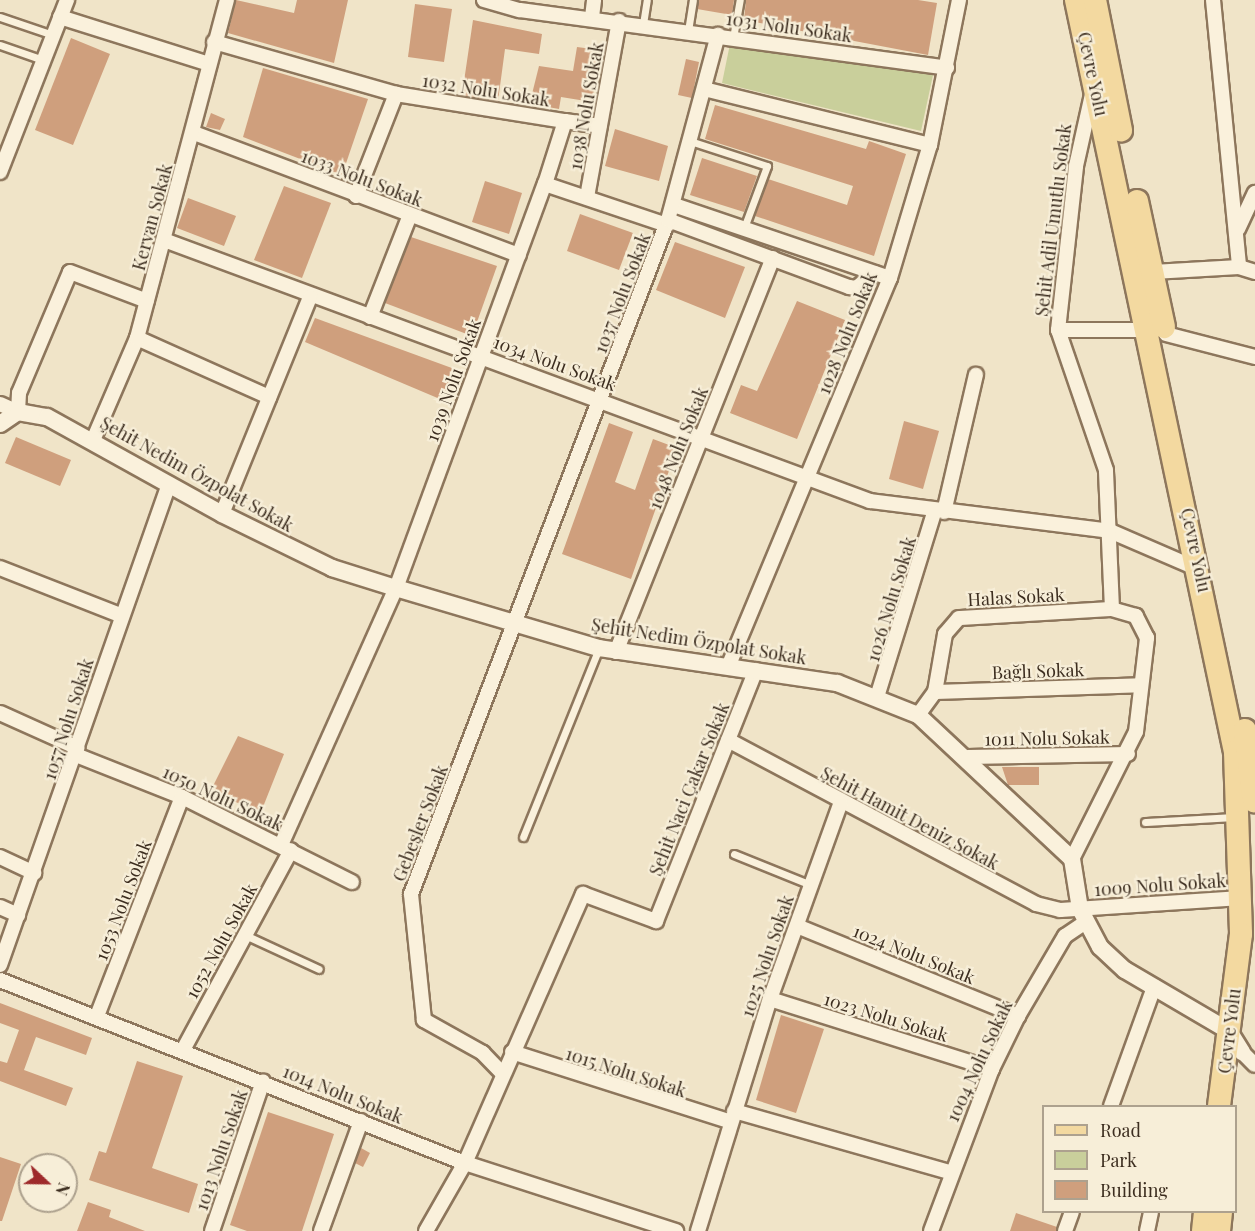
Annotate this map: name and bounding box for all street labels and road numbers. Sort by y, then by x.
street label: 1031 Nolu Sokak [725,7,853,47]
street label: Çevre Yolu [1073,30,1113,118]
street label: 1038 Nolu Sokak [564,40,608,172]
street label: 1032 Nolu Sokak [421,69,551,111]
street label: Şehit Adil Umutlu Sokak [1030,122,1076,318]
street label: 1033 Nolu Sokak [298,145,426,211]
street label: Kervan Sokak [127,161,177,273]
street label: 1037 Nolu Sokak [589,230,655,356]
street label: 1028 Nolu Sokak [813,269,881,397]
street label: 1039 Nolu Sokak [421,316,485,444]
street label: 1034 Nolu Sokak [491,331,619,395]
street label: 1048 Nolu Sokak [644,384,712,512]
street label: Şehit Nedim Özpolat Sokak [96,412,298,536]
street label: Çevre Yolu [1176,506,1216,594]
street label: 1026 Nolu Sokak [862,534,920,664]
street label: Halas Sokak [967,584,1065,610]
street label: Şehit Nedim Özpolat Sokak [590,613,808,669]
street label: 1057 Nolu Sokak [38,655,98,783]
street label: Bağlı Sokak [991,659,1085,683]
street label: Şehit Naci Çakar Sokak [644,699,734,879]
street label: 1011 Nolu Sokak [984,726,1110,750]
street label: 1050 Nolu Sokak [159,761,287,835]
street label: Gebeşler Sokak [388,761,452,885]
street label: Şehit Hamit Deniz Sokak [817,762,1003,874]
street label: 1053 Nolu Sokak [90,837,156,963]
street label: 1009 Nolu Sokak [1093,870,1227,900]
street label: 1052 Nolu Sokak [180,880,262,1002]
street label: 1025 Nolu Sokak [736,892,798,1020]
street label: 1024 Nolu Sokak [850,920,978,988]
street label: Çevre Yolu [1213,987,1245,1075]
street label: 1023 Nolu Sokak [821,988,951,1046]
street label: 1004 Nolu Sokak [941,997,1017,1125]
street label: 1015 Nolu Sokak [563,1042,689,1102]
street label: 1014 Nolu Sokak [280,1060,406,1128]
street label: 1013 Nolu Sokak [190,1087,252,1213]

